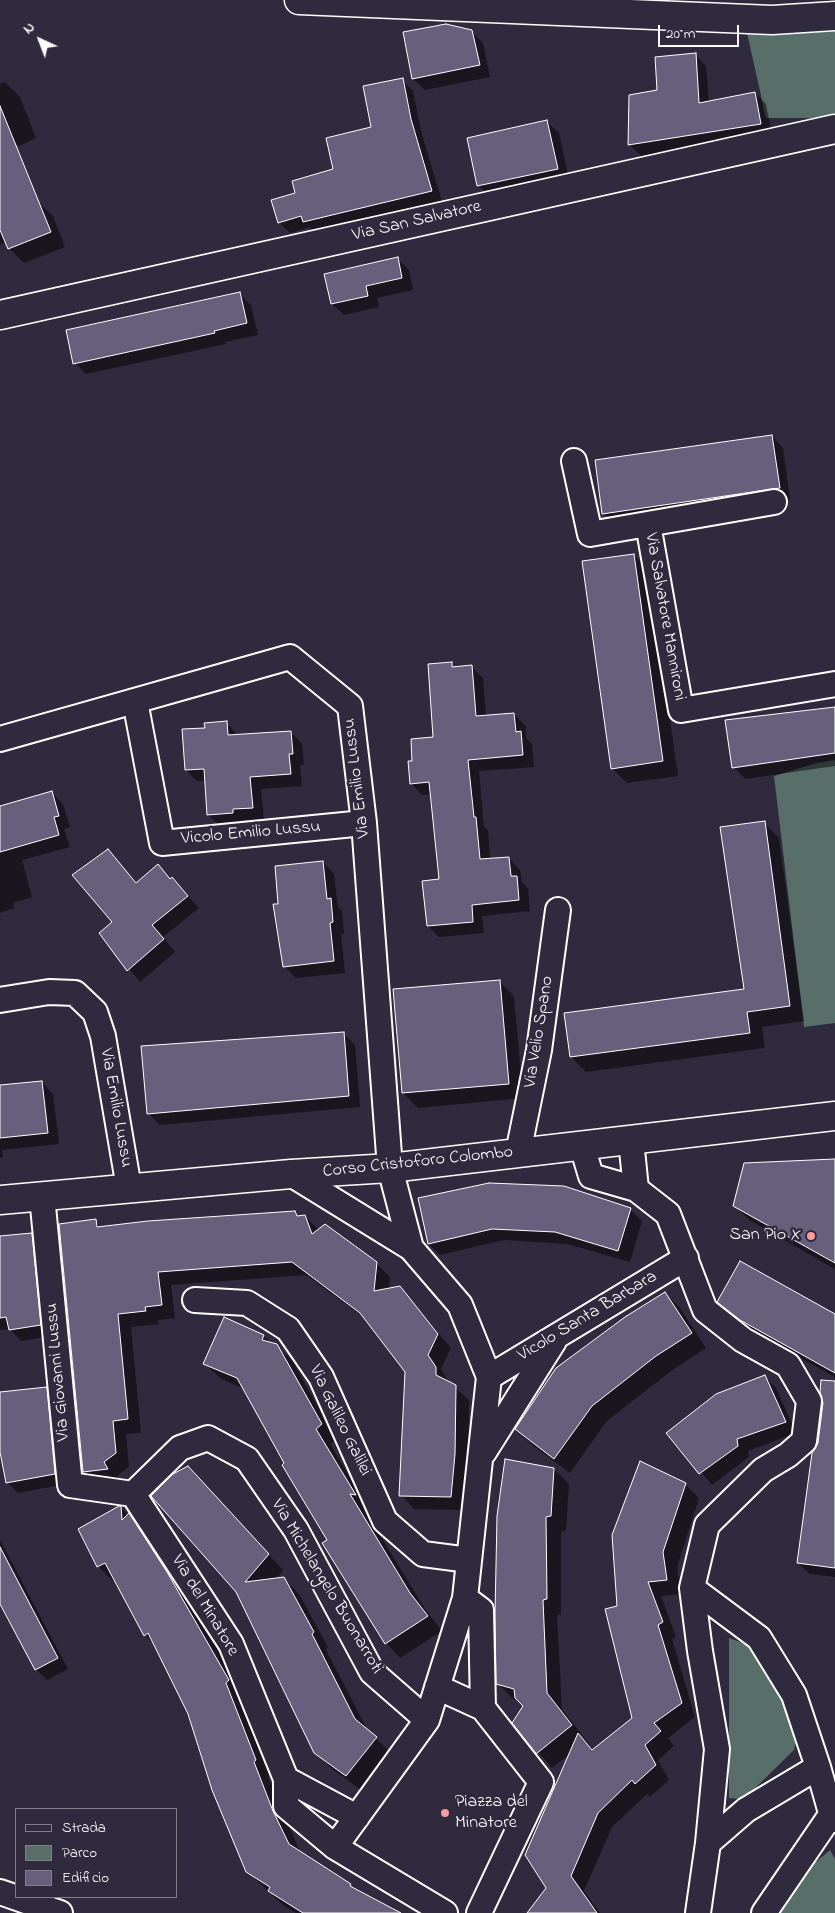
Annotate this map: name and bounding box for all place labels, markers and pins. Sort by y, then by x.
place label: San Pio X [730,1225,801,1247]
marker: San Pio X [805,1230,817,1242]
place label: Piazza del Minatore [455,1792,528,1835]
marker: Piazza del Minatore [439,1807,451,1819]

